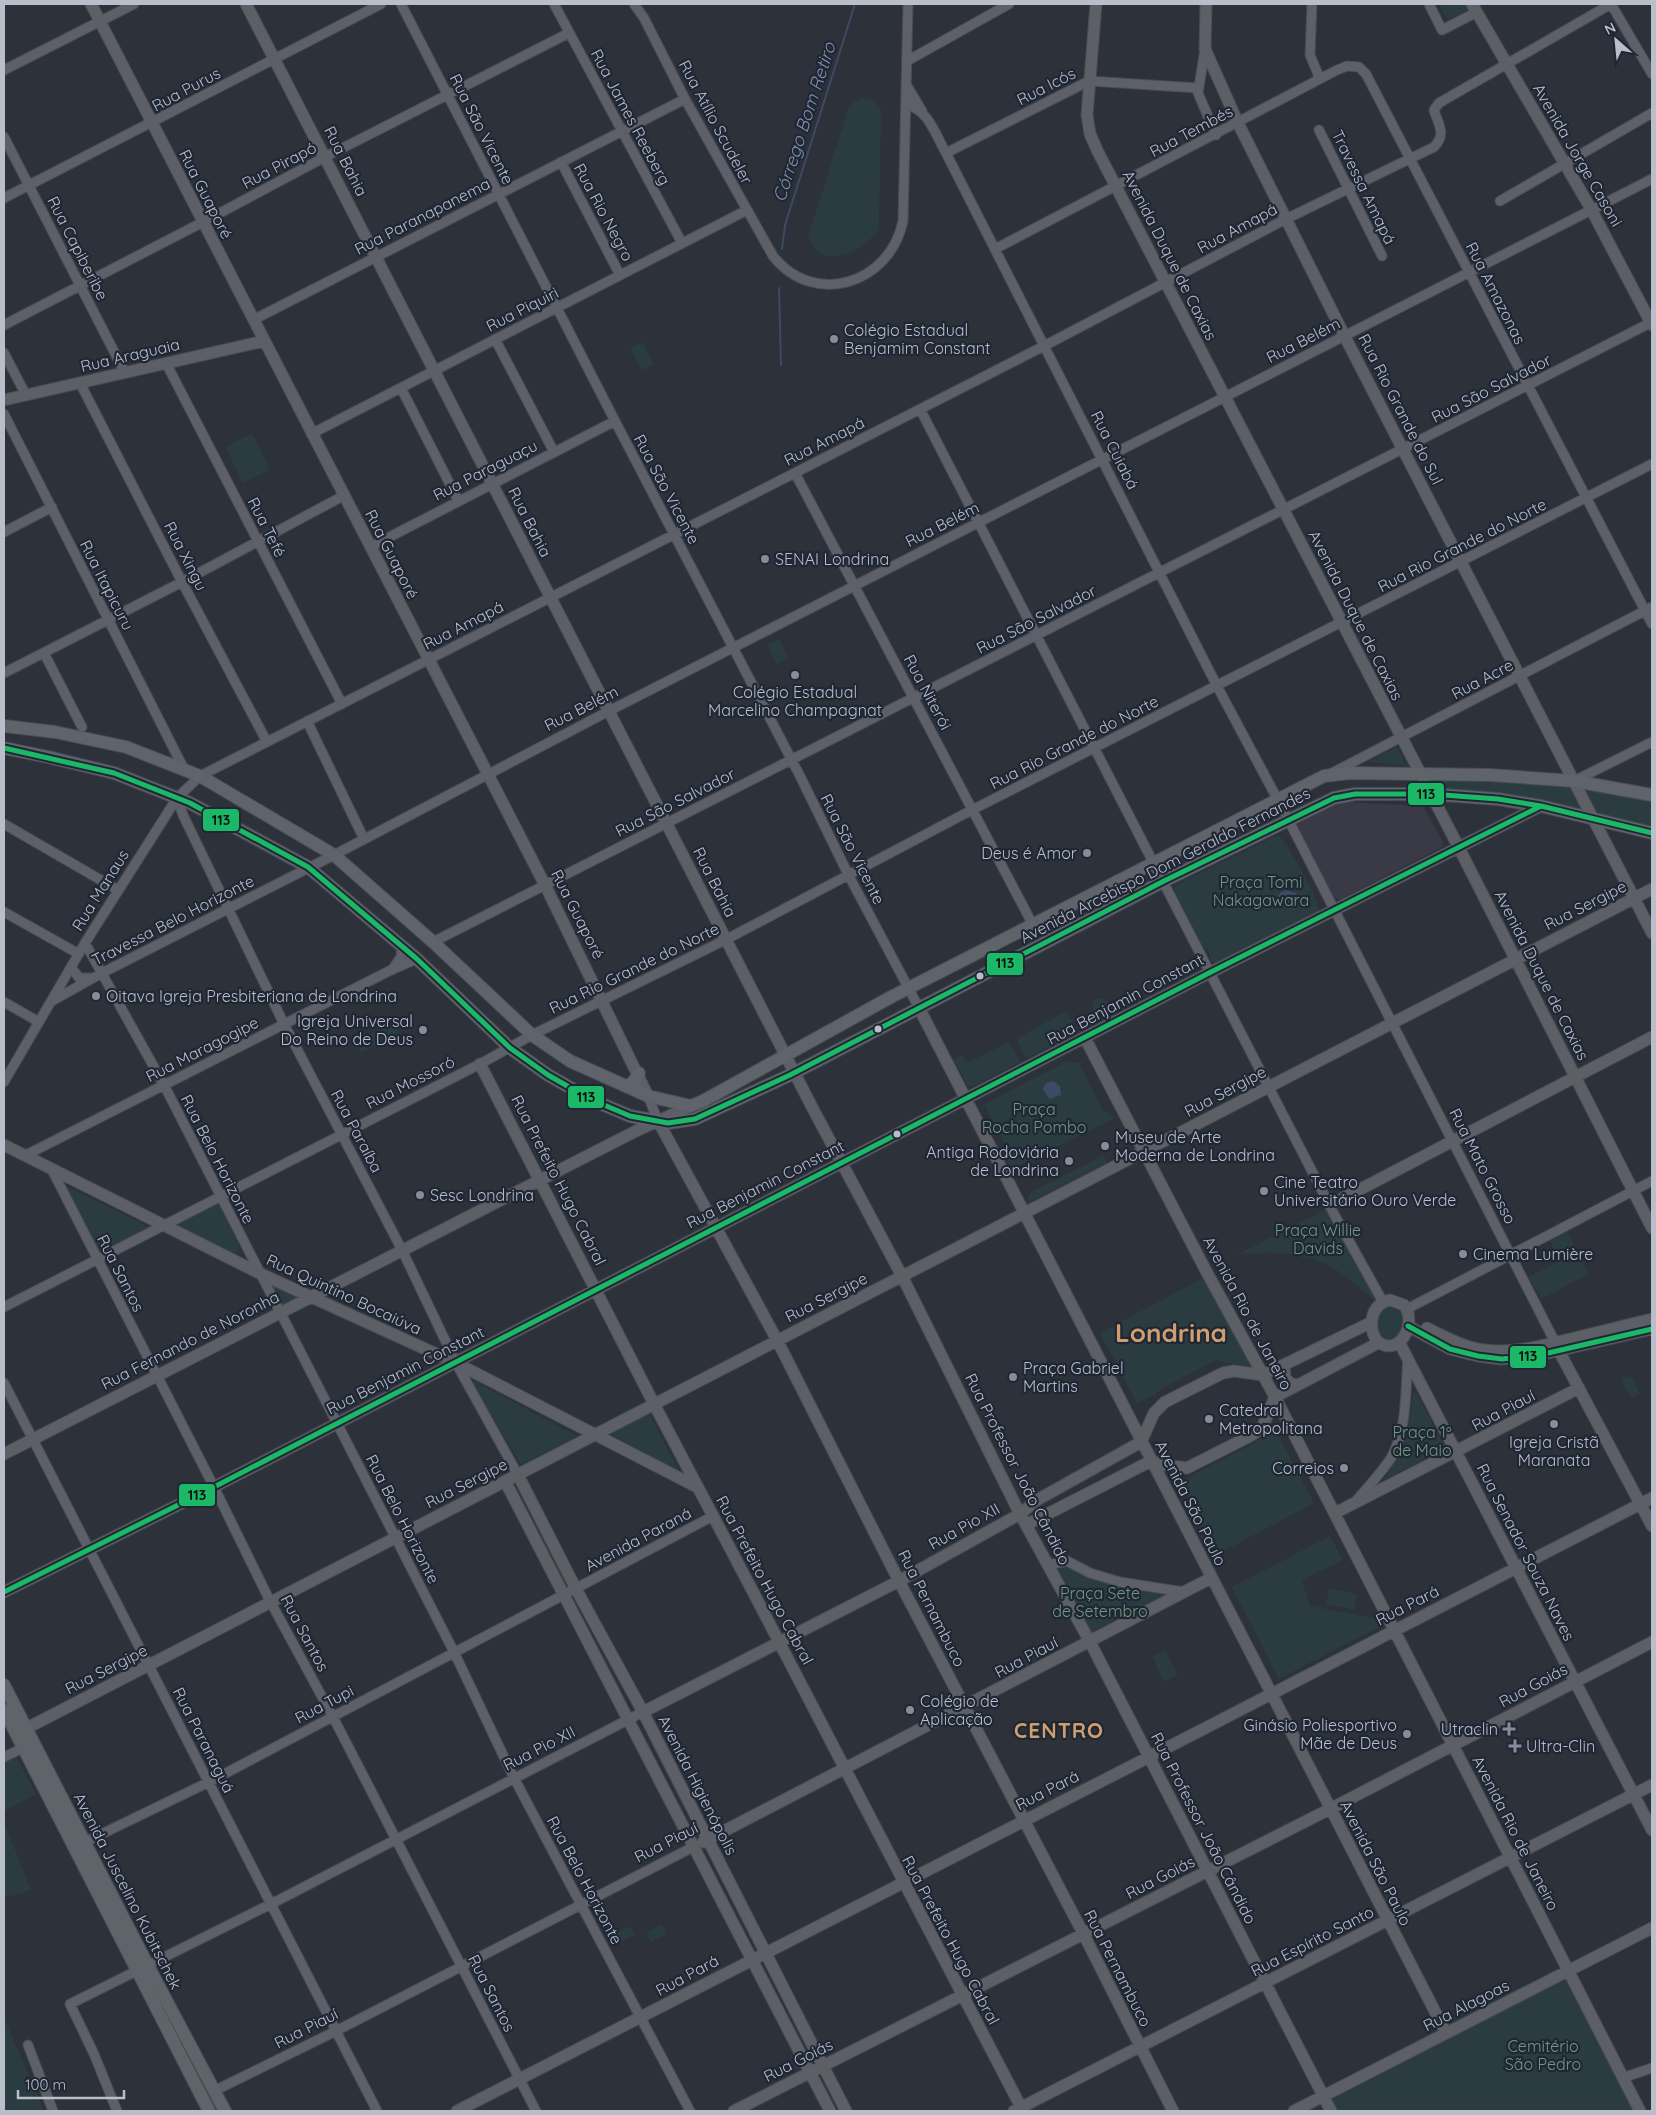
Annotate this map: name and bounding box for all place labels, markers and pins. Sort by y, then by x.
place label: Colégio Estadual Benjamim Constant [844,320,990,358]
marker: Colégio Estadual Benjamim Constant [828,333,840,345]
place label: SENAI Londrina [775,549,889,569]
marker: SENAI Londrina [759,553,771,565]
marker: Colégio Estadual Marcelino Champagnat [789,669,801,681]
place label: Colégio Estadual Marcelino Champagnat [708,682,882,720]
place label: Deus é Amor [981,843,1077,863]
marker: Deus é Amor [1081,847,1093,859]
unlabelled marker [975,971,985,981]
place label: Oitava Igreja Presbiteriana de Londrina [106,986,397,1006]
marker: Oitava Igreja Presbiteriana de Londrina [90,990,102,1002]
place label: Igreja Universal Do Reino de Deus [281,1011,413,1049]
marker: Igreja Universal Do Reino de Deus [417,1024,429,1036]
unlabelled marker [873,1024,883,1034]
place label: Museu de Arte Moderna de Londrina [1115,1127,1275,1165]
unlabelled marker [892,1129,902,1139]
marker: Museu de Arte Moderna de Londrina [1099,1140,1111,1152]
place label: Antiga Rodoviária de Londrina [926,1142,1059,1180]
marker: Antiga Rodoviária de Londrina [1063,1155,1075,1167]
place label: Cine Teatro Universitário Ouro Verde [1274,1172,1456,1210]
place label: Sesc Londrina [430,1185,534,1205]
marker: Cine Teatro Universitário Ouro Verde [1258,1185,1270,1197]
marker: Sesc Londrina [414,1189,426,1201]
place label: Cinema Lumière [1473,1244,1593,1264]
marker: Cinema Lumière [1457,1248,1469,1260]
place label: Praça Gabriel Martins [1023,1358,1124,1396]
marker: Praça Gabriel Martins [1007,1371,1019,1383]
place label: Catedral Metropolitana [1219,1400,1323,1438]
marker: Catedral Metropolitana [1203,1413,1215,1425]
marker: Igreja Cristã Maranata [1548,1418,1560,1430]
place label: Igreja Cristã Maranata [1509,1432,1599,1470]
place label: Correios [1272,1458,1334,1478]
marker: Correios [1338,1462,1350,1474]
place label: Colégio de Aplicação [920,1691,999,1729]
marker: Colégio de Aplicação [904,1704,916,1716]
place label: Ginásio Poliesportivo Mãe de Deus [1243,1715,1397,1753]
place label: Utraclin [1441,1719,1498,1739]
marker: Utraclin [1502,1722,1516,1736]
marker: Ginásio Poliesportivo Mãe de Deus [1401,1728,1413,1740]
place label: Ultra-Clin [1526,1736,1595,1756]
marker: Ultra-Clin [1508,1739,1522,1753]

